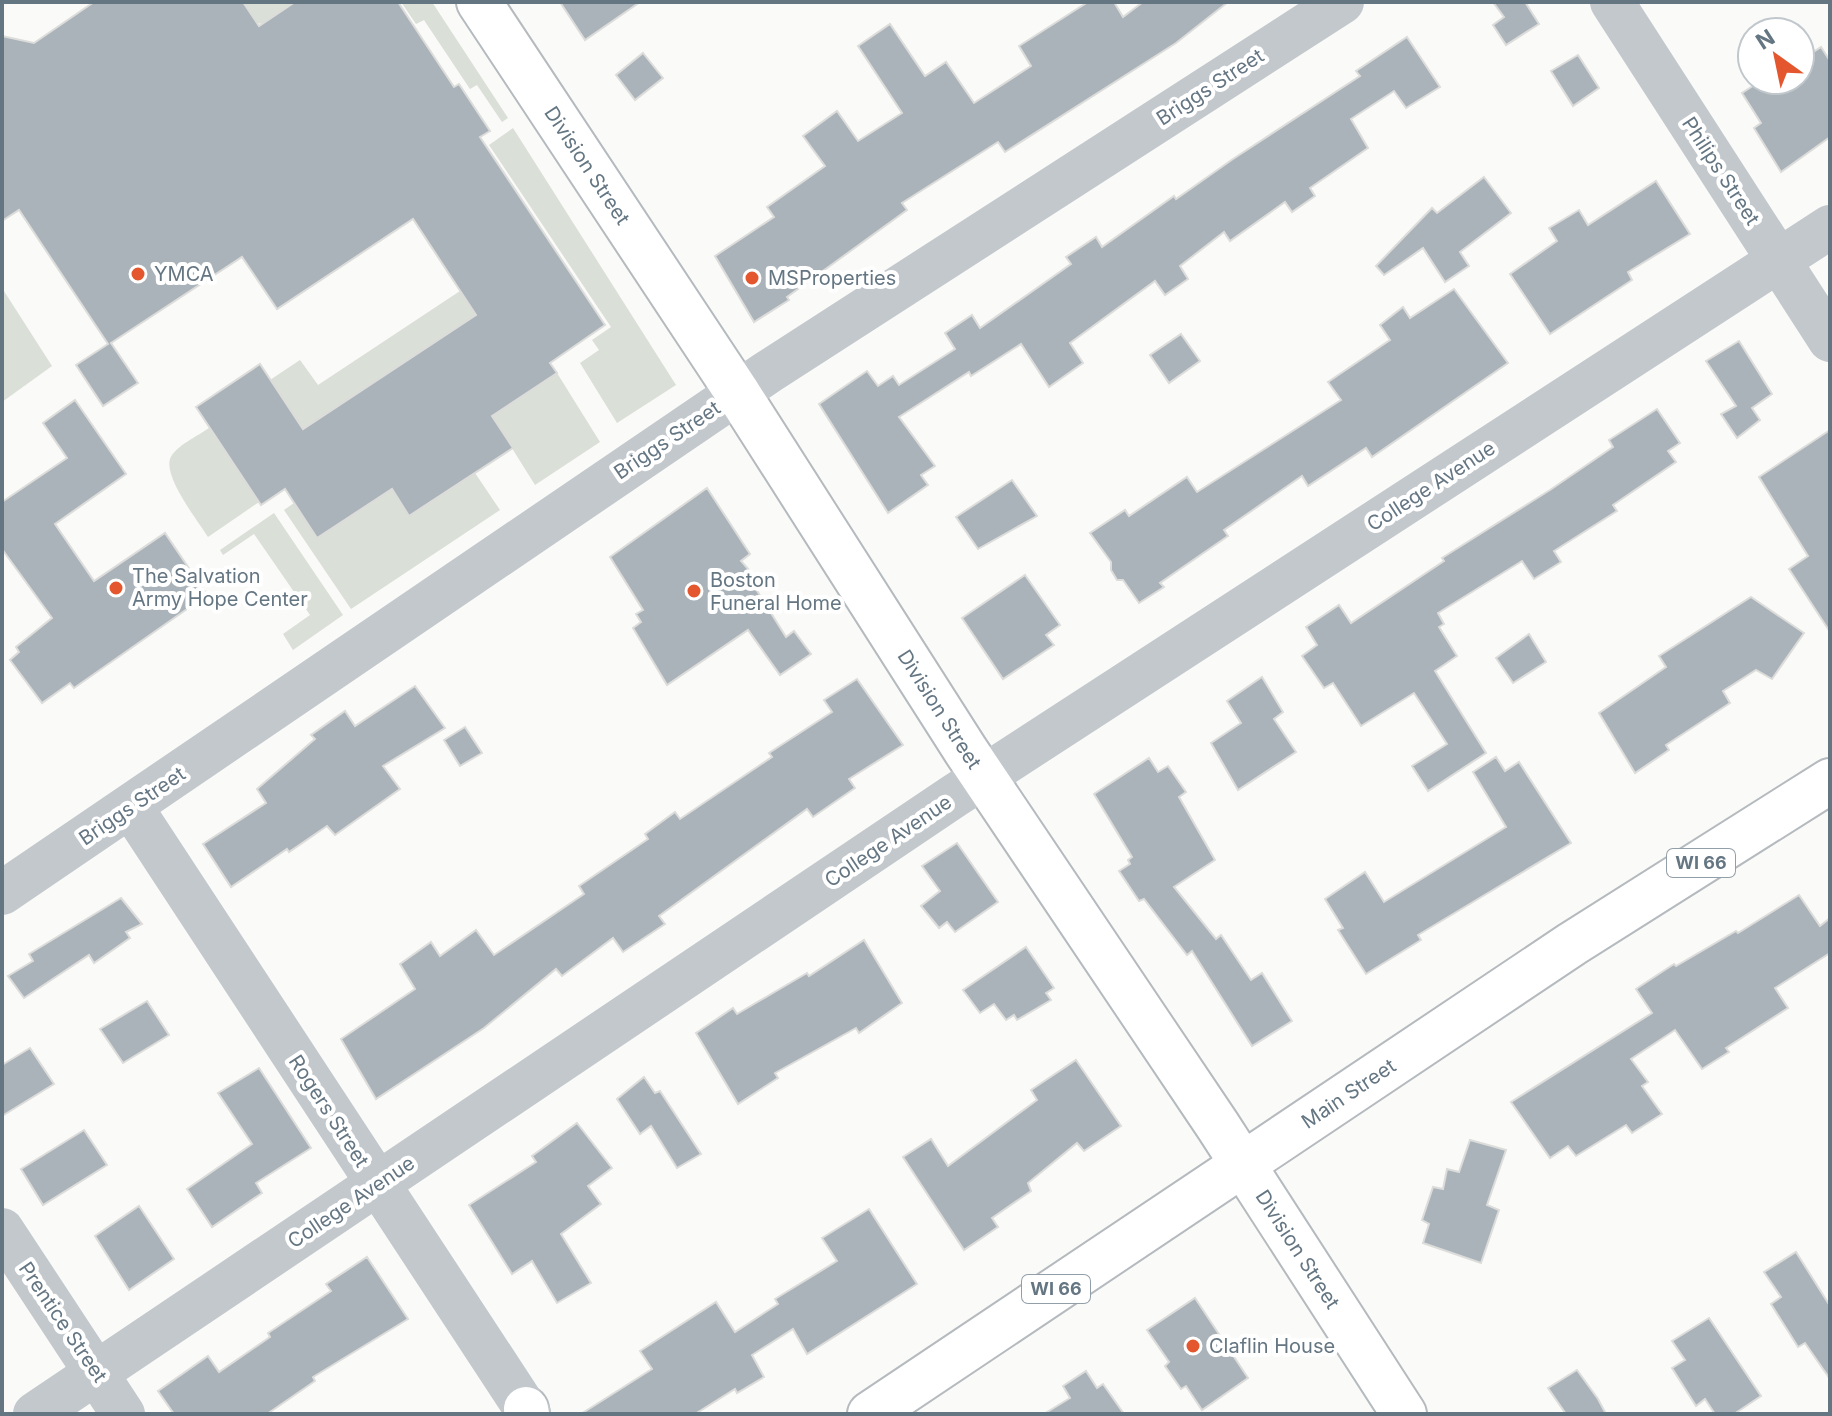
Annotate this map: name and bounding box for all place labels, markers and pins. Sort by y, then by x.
place label: YMCA [154,262,214,286]
marker: YMCA [129,265,147,283]
place label: MSProperties [768,266,896,290]
marker: MSProperties [743,269,761,287]
place label: The Salvation Army Hope Center [132,564,308,611]
place label: Boston Funeral Home [710,568,842,615]
marker: The Salvation Army Hope Center [107,579,125,597]
marker: Boston Funeral Home [685,582,703,600]
place label: Claflin House [1209,1334,1335,1358]
marker: Claflin House [1184,1337,1202,1355]

